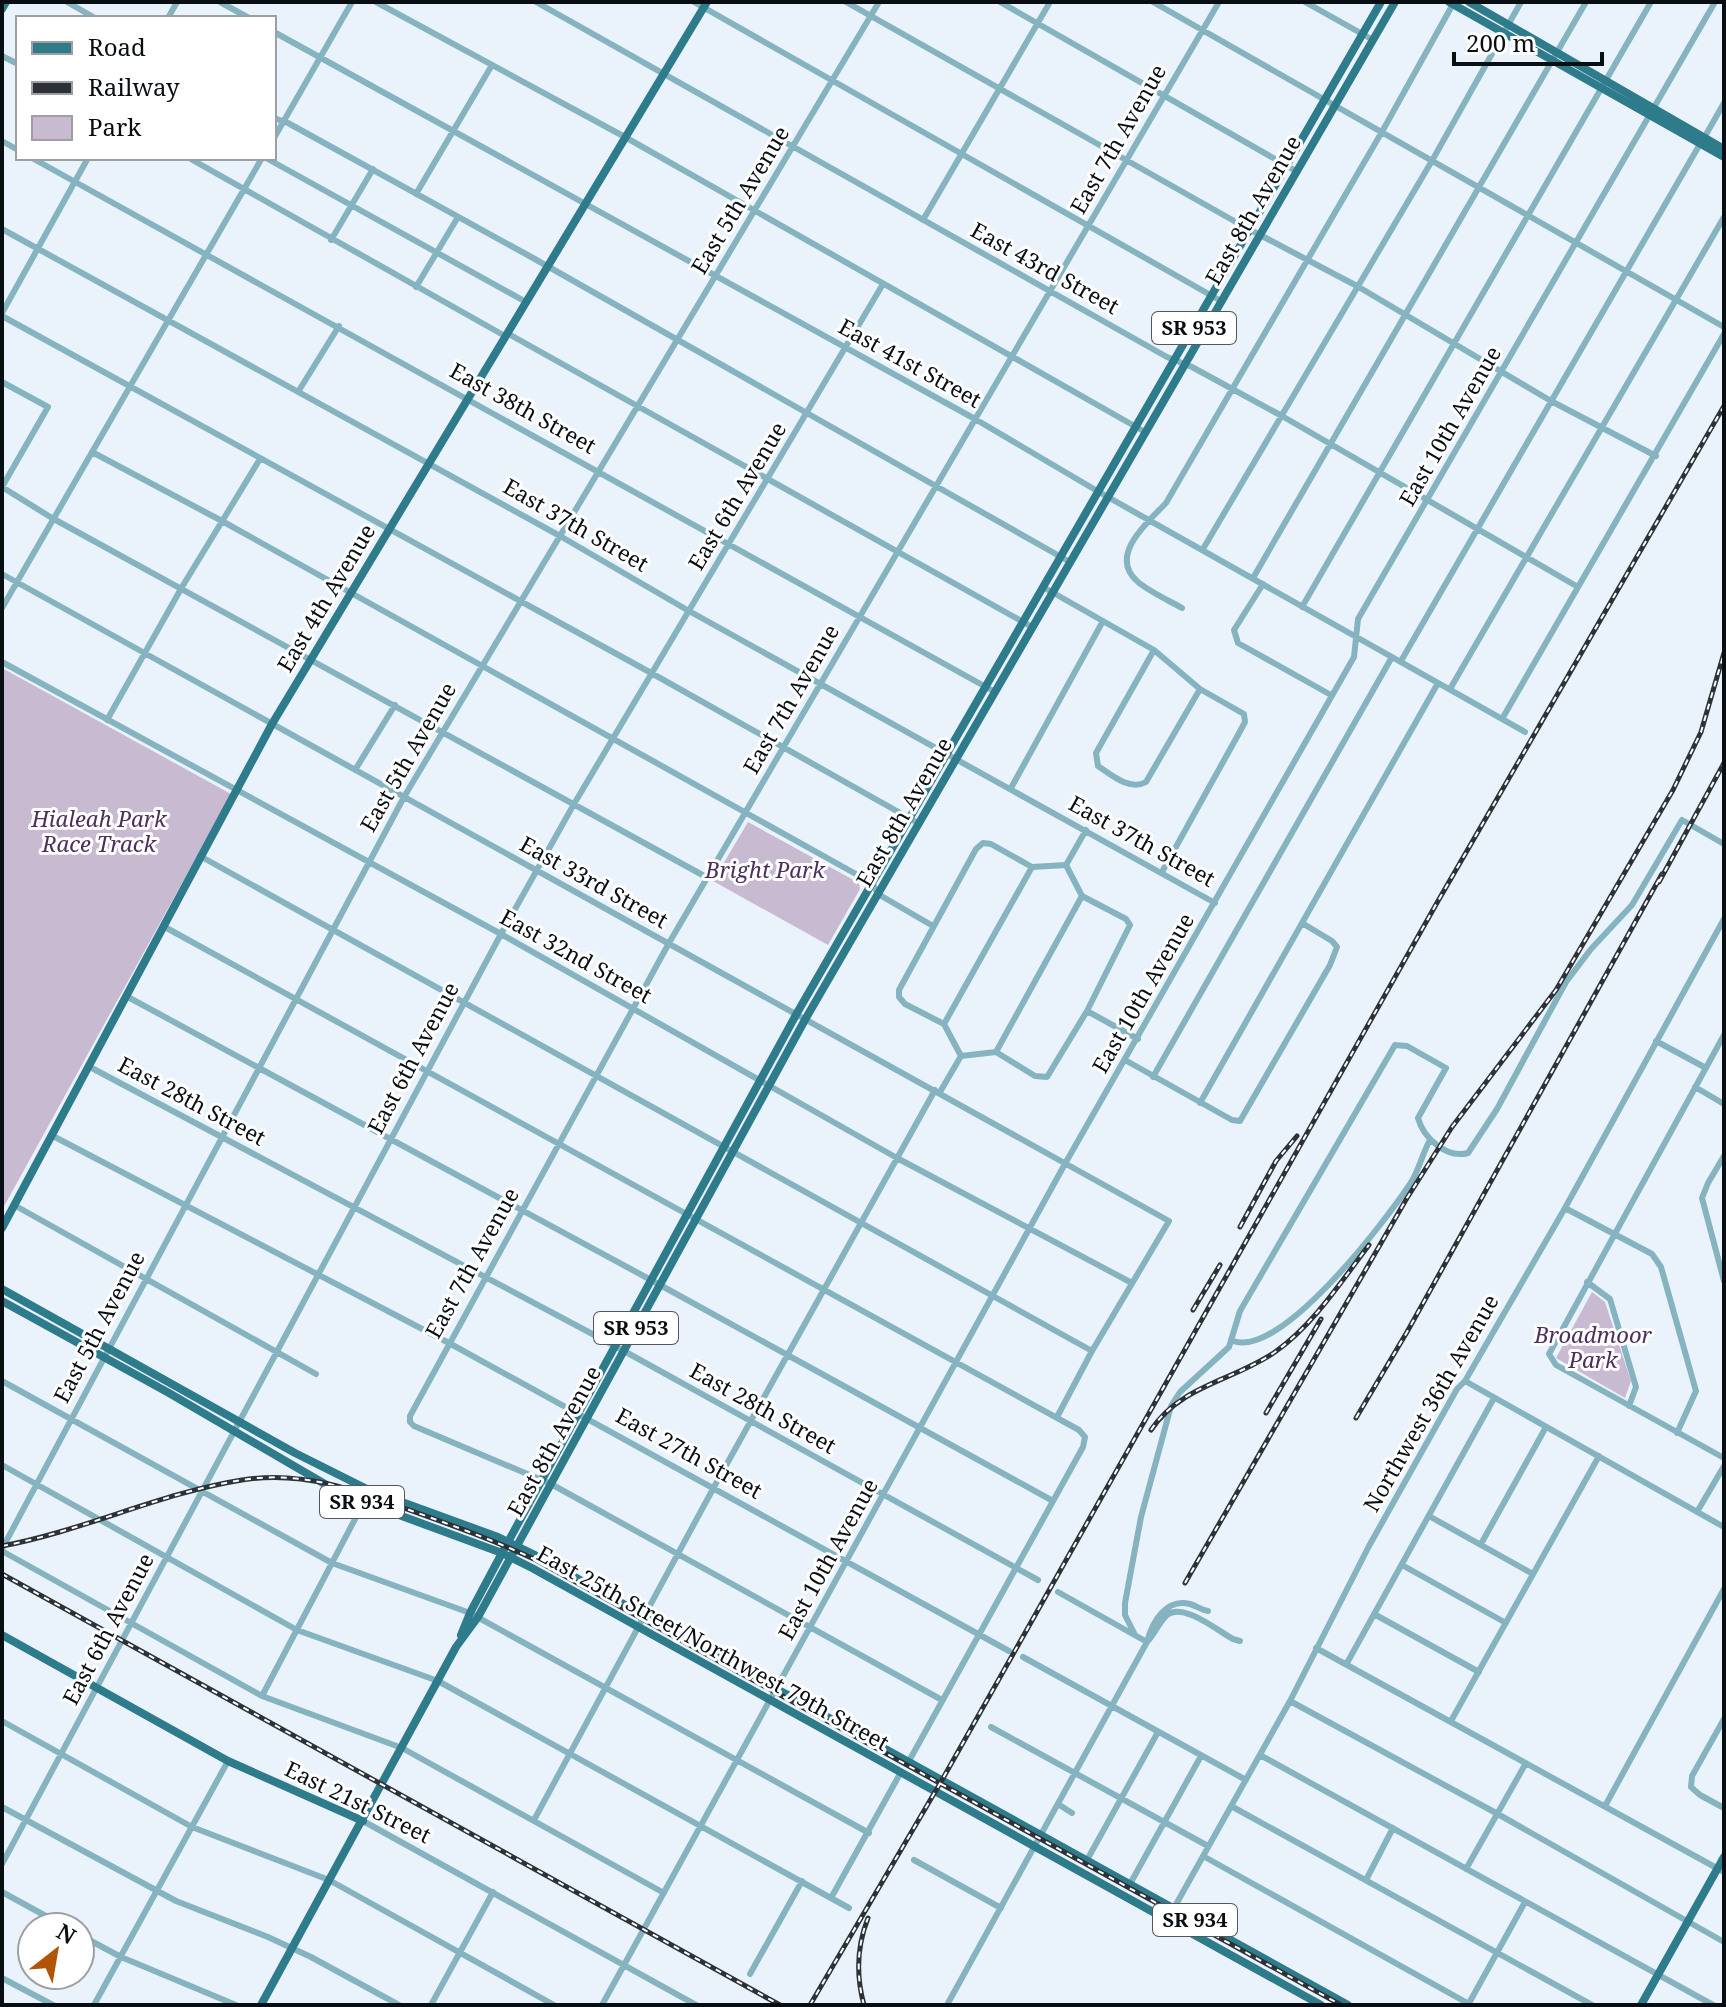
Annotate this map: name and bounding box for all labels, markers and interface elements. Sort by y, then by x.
legend [16,16,276,160]
scale bar [1454,16,1602,66]
text: 200 m [1466,26,1535,59]
text: Road [88,30,146,63]
street label: East 7th Avenue [1062,58,1172,219]
text: Railway [88,70,180,103]
text: Park [88,110,142,143]
street label: East 5th Avenue [683,120,795,279]
street label: East 8th Avenue [1197,129,1307,290]
street label: East 43rd Street [966,214,1125,320]
street label: East 41st Street [834,311,987,414]
road number: SR 953 [1152,312,1236,344]
street label: East 10th Avenue [1391,340,1507,511]
street label: East 38th Street [445,355,602,460]
street label: East 6th Avenue [680,416,792,575]
street label: East 37th Street [498,470,655,578]
street label: East 4th Avenue [269,518,381,677]
street label: East 7th Avenue [735,618,845,779]
street label: East 5th Avenue [352,676,462,837]
street label: East 8th Avenue [848,731,958,892]
street label: East 37th Street [1064,788,1221,893]
park label: Hialeah Park Race Track [30,803,168,858]
street label: East 33rd Street [515,828,674,934]
park label: Bright Park [704,854,826,884]
street label: East 32nd Street [495,901,658,1009]
street label: East 10th Avenue [1084,907,1200,1078]
street label: East 6th Avenue [359,976,465,1139]
street label: East 28th Street [114,1049,272,1152]
street label: East 7th Avenue [417,1182,525,1343]
street label: East 5th Avenue [45,1245,151,1408]
street label: Northwest 36th Avenue [1356,1288,1505,1517]
road number: SR 953 [594,1312,678,1344]
park label: Broadmoor Park [1533,1319,1653,1374]
street label: East 28th Street [685,1355,842,1460]
street label: East 8th Avenue [499,1360,607,1521]
street label: East 27th Street [611,1400,768,1505]
street label: East 10th Avenue [770,1472,884,1645]
road number: SR 934 [320,1486,404,1518]
street label: East 25th Street/Northwest 79th Street [532,1537,895,1757]
street label: East 6th Avenue [54,1547,160,1710]
street label: East 21st Street [280,1753,437,1850]
road number: SR 934 [1153,1904,1237,1936]
north arrow [16,1911,96,1991]
text: N [52,1916,82,1950]

